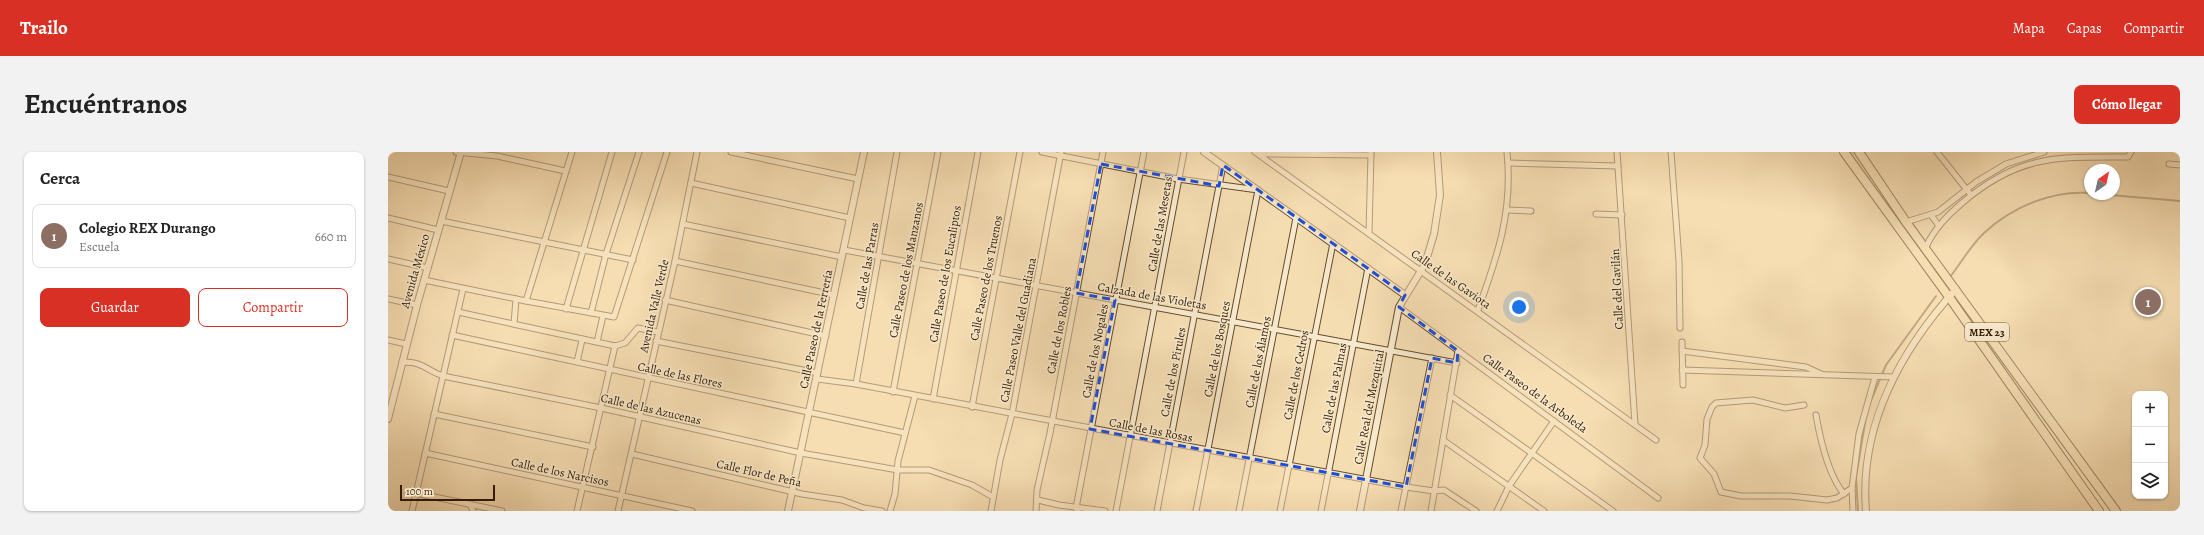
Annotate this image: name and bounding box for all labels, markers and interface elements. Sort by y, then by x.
text: Trailo [20,15,68,41]
text: Mapa [2013,19,2045,38]
text: Capas [2067,19,2102,38]
text: Compartir [2124,19,2184,38]
text: Encuéntranos [24,85,188,123]
button: Cómo llegar [2074,85,2180,124]
north arrow [2084,164,2120,200]
text: Cerca [40,167,80,190]
street label: Calle de las Mesetas [1144,175,1176,273]
street label: Calle Paseo de los Manzanos [885,200,927,339]
street label: Calle Paseo de los Eucaliptos [925,204,965,344]
street label: Calle Paseo de los Truenos [966,214,1006,342]
text: Colegio REX Durango [79,218,216,238]
street label: Calle de las Parras [851,221,883,311]
text: 1 [52,228,56,245]
text: 660 m [315,228,347,245]
street label: Avenida México [396,232,433,311]
text: Escuela [79,238,120,255]
street label: Calle de las Gaviota [1408,245,1494,313]
street label: Calle del Gavilán [1607,248,1627,330]
street label: Calle Paseo Valle del Guadiana [996,256,1040,404]
street label: Avenida Valle Verde [635,258,673,355]
street label: Calle Paseo de la Ferrería [796,268,837,390]
street label: Calzada de las Violetas [1096,279,1208,313]
street label: Calle de los Robles [1043,285,1075,375]
pin: 1 [2135,287,2161,317]
button: Guardar [40,288,190,327]
button: Compartir [198,288,348,327]
your location [1509,297,1529,317]
street label: Calle de los Bosques [1200,299,1234,399]
street label: Calle de los Nogales [1078,302,1112,400]
street label: Calle de los Álamos [1241,315,1275,409]
road number: MEX 23 [1965,323,2009,341]
street label: Calle de los Pirules [1156,326,1190,418]
street label: Calle de los Cedros [1279,328,1313,421]
street label: Calle de las Palmas [1317,341,1351,435]
street label: Calle Real del Mezquital [1350,348,1388,466]
street label: Calle Paseo de la Arboleda [1479,349,1591,437]
street label: Calle de las Flores [636,358,724,392]
street label: Calle de las Azucenas [599,390,703,428]
map controls [2132,391,2168,499]
button: + [2132,391,2168,427]
street label: Calle de las Rosas [1108,414,1194,446]
button: − [2132,427,2168,463]
street label: Calle de los Narcisos [510,454,611,490]
street label: Calle Flor de Peña [715,455,803,491]
button: layers [2132,463,2168,499]
scale bar [400,483,495,502]
text: 100 m [406,484,433,499]

